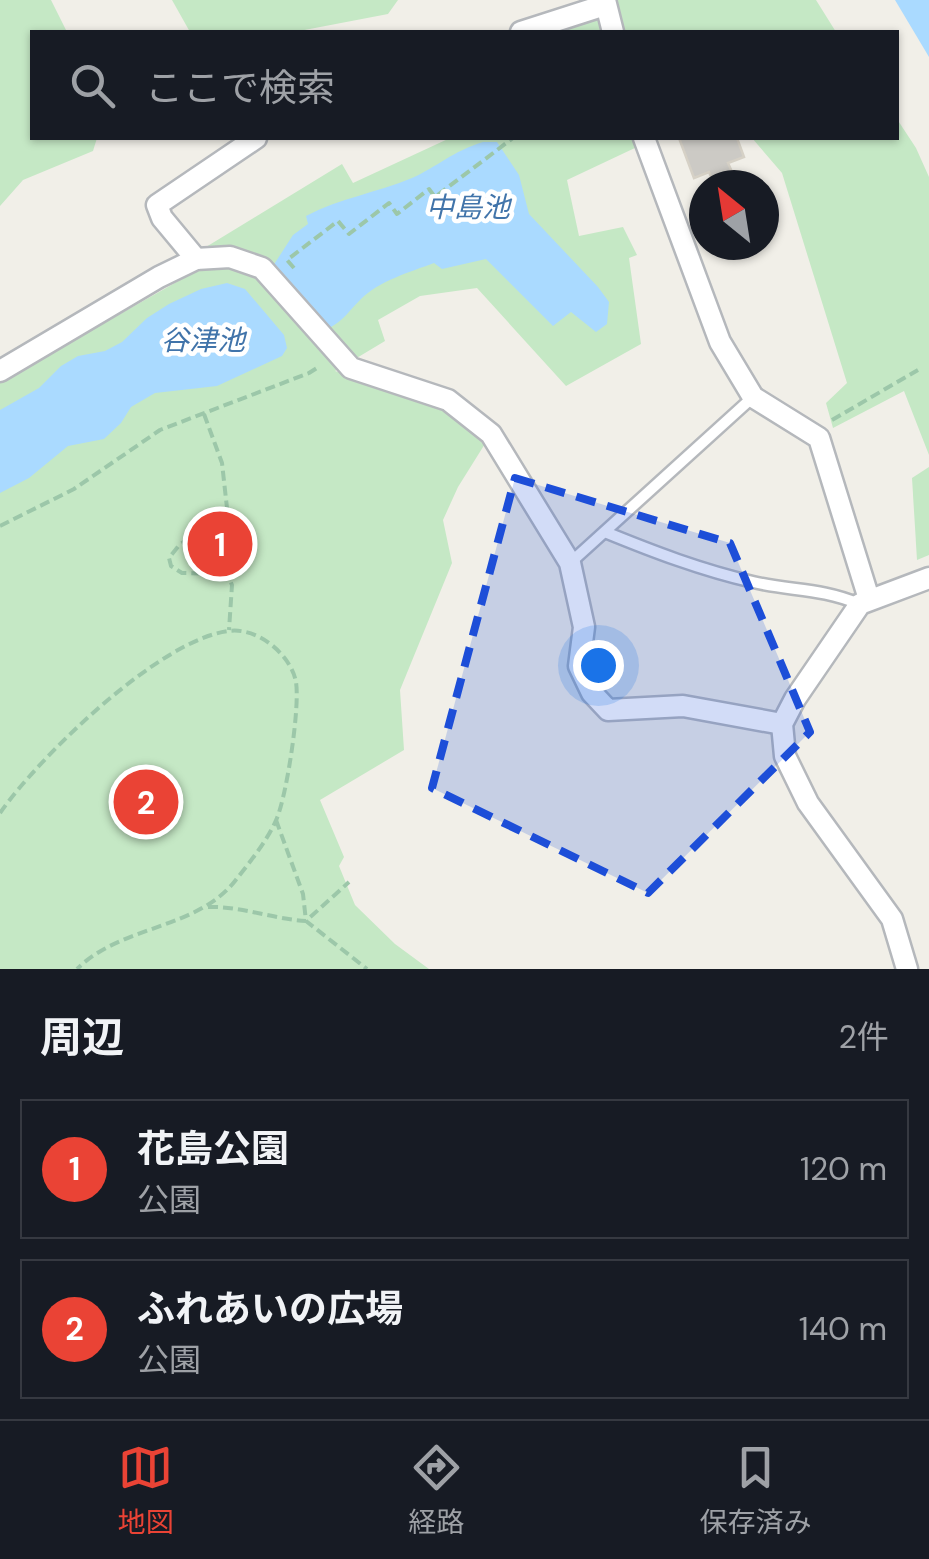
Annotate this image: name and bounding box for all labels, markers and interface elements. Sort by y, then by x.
search box [30,30,899,140]
icon: search [65,58,120,113]
text: ここで検索 [145,63,335,113]
north arrow [689,170,779,260]
water label: 中島池 [426,189,513,226]
water label: 谷津池 [161,322,248,359]
pin: 1 [188,506,252,582]
your location [573,640,624,691]
pin: 2 [114,764,178,840]
text: 周辺 [40,1010,124,1065]
text: 2件 [839,1016,889,1058]
text: 花島公園 [137,1124,289,1174]
text: 1 [69,1148,80,1190]
text: 120 m [800,1148,887,1190]
text: 公園 [137,1179,201,1221]
text: ふれあいの広場 [137,1284,403,1334]
text: 2 [65,1308,84,1350]
text: 140 m [799,1308,887,1350]
text: 公園 [137,1339,201,1381]
tab: 地図 [117,1440,174,1541]
tab: 経路 [408,1440,465,1541]
tab: 保存済み [699,1440,812,1541]

